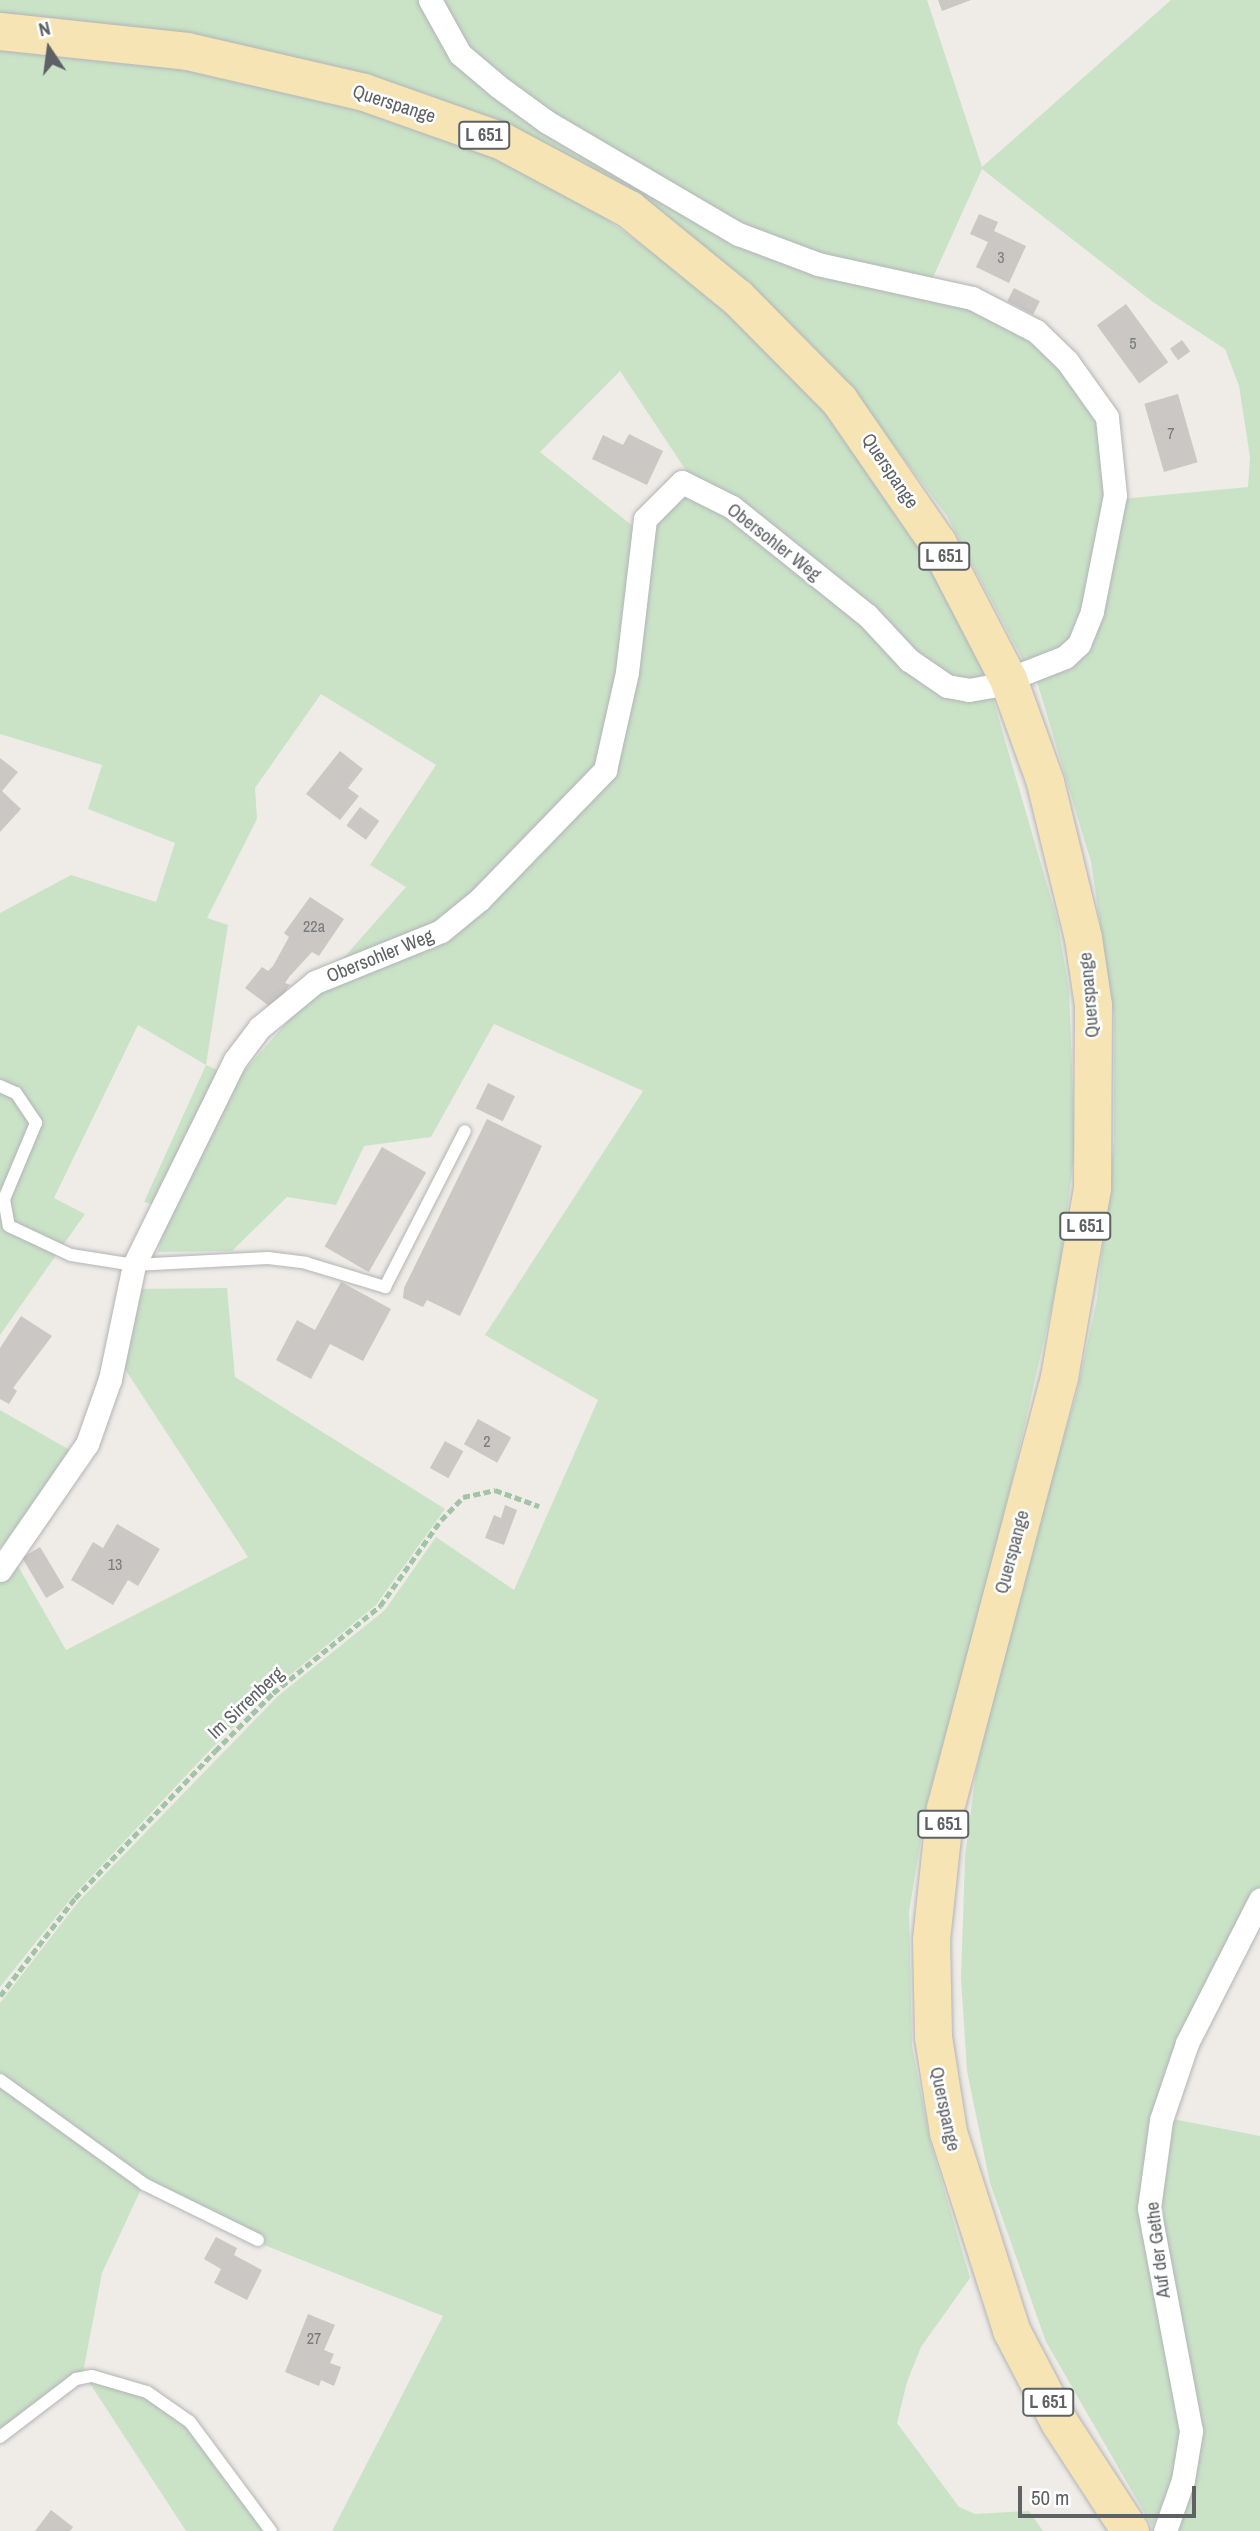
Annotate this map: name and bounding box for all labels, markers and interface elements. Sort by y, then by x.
north arrow [14,14,84,84]
text: N [36,15,53,42]
street label: Querspange [350,80,438,128]
road number: L 651 [458,120,510,150]
house number: 3 [997,247,1005,267]
house number: 5 [1129,333,1137,353]
house number: 7 [1167,423,1175,443]
street label: Querspange [857,429,923,513]
street label: Obersohler Weg [722,498,826,586]
road number: L 651 [918,542,970,570]
house number: 22a [303,916,325,936]
street label: Obersohler Weg [323,924,437,988]
street label: Querspange [1074,951,1104,1039]
road number: L 651 [1059,1212,1111,1240]
house number: 2 [483,1431,491,1451]
street label: Querspange [990,1508,1034,1596]
house number: 13 [108,1554,122,1574]
street label: Im Sirrenberg [203,1662,289,1744]
road number: L 651 [917,1810,969,1838]
street label: Querspange [925,2065,965,2153]
street label: Auf der Gethe [1141,2200,1175,2300]
house number: 27 [307,2328,321,2348]
road number: L 651 [1022,2388,1074,2416]
scale bar [1022,2472,1200,2516]
text: 50 m [1031,2483,1069,2512]

